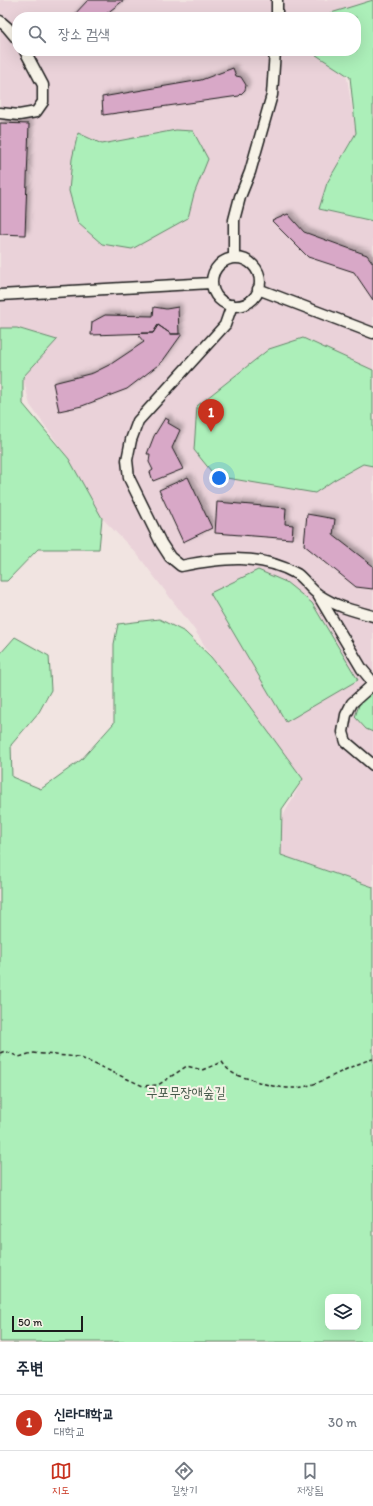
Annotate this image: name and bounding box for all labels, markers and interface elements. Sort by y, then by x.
search box [12,12,361,56]
icon: search [26,23,48,45]
text: 장소 검색 [58,25,110,43]
pin: 1 [198,399,224,432]
your location [209,468,229,488]
park label: 구포무장애숲길 [147,1084,226,1101]
map controls [325,1294,361,1330]
button: layers [325,1294,361,1330]
scale bar [12,1314,83,1333]
text: 50 m [18,1316,42,1329]
text: 주변 [16,1358,43,1378]
text: 신라대학교 [54,1405,114,1423]
text: 1 [26,1415,32,1430]
text: 30 m [328,1415,357,1430]
text: 대학교 [54,1424,85,1439]
tab: 지도 [50,1460,72,1498]
tab: 길찾기 [171,1460,197,1498]
tab: 저장됨 [297,1460,323,1498]

